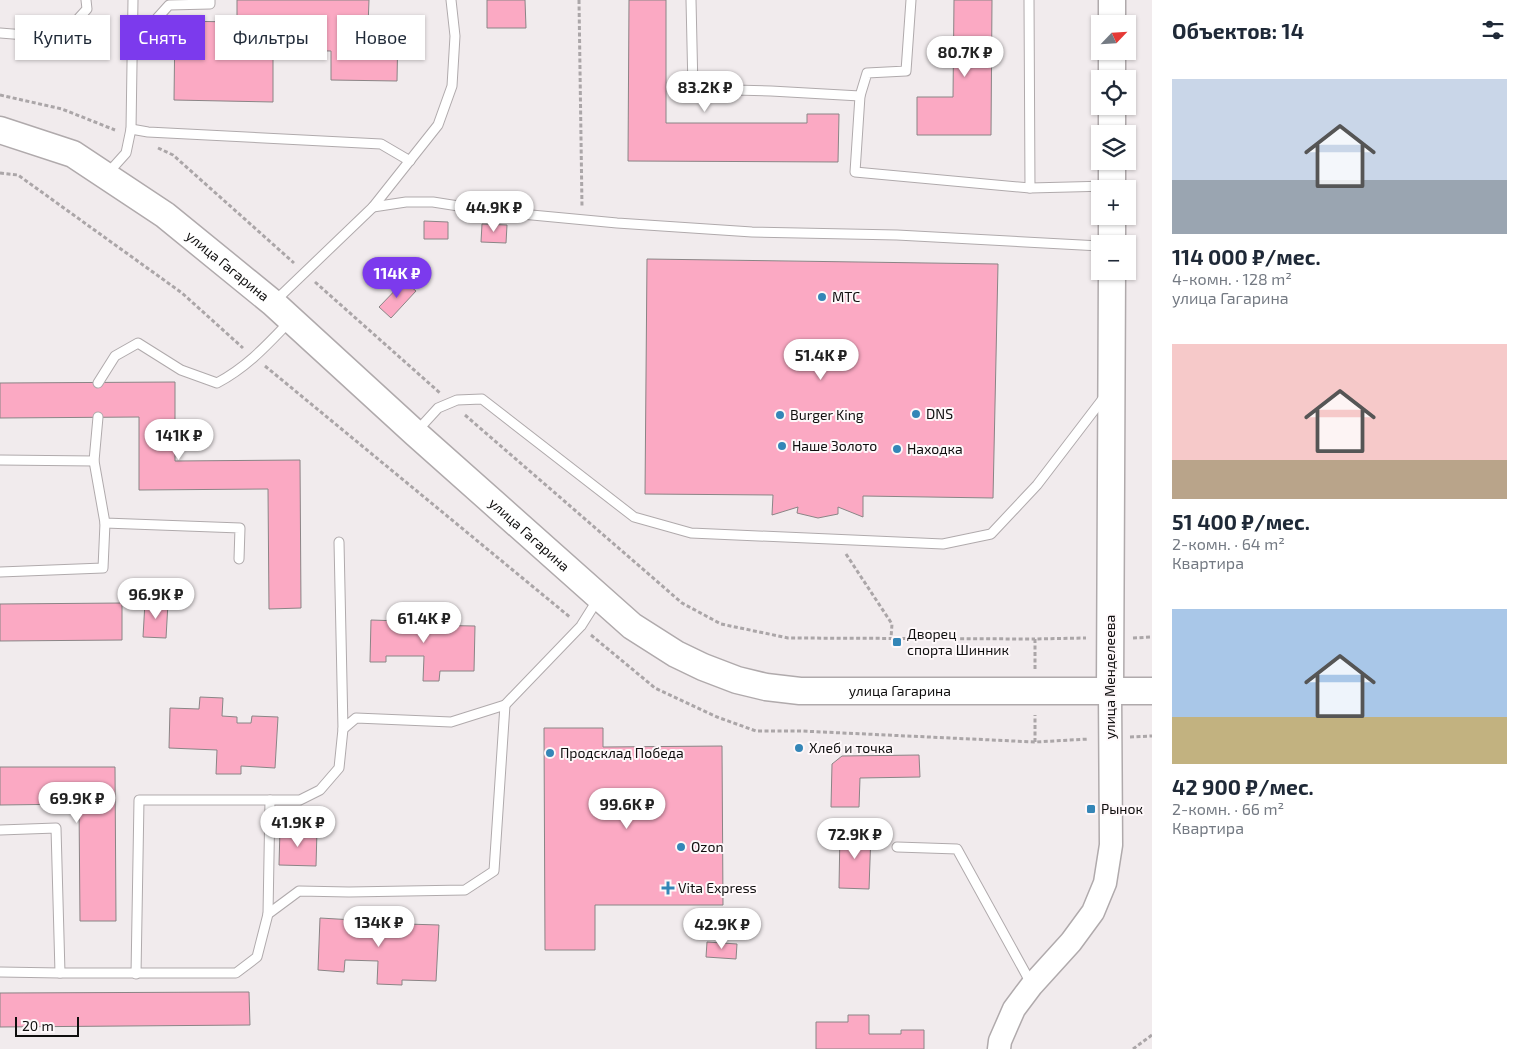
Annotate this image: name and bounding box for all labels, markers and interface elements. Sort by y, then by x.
chip: Купить [15,15,110,60]
chip: Снять [120,15,205,60]
chip: Фильтры [215,15,327,60]
chip: Новое [337,15,425,60]
north arrow [1091,15,1136,60]
map controls [1091,15,1136,280]
icon: filters [1479,16,1507,44]
text: Объектов: 14 [1172,18,1304,43]
pin: 80.7K ₽ [919,36,1011,78]
text: 80.7K ₽ [938,42,992,61]
pin: 83.2K ₽ [659,70,751,113]
button: locate [1091,70,1136,115]
text: 83.2K ₽ [677,77,733,96]
icon: home [1295,111,1385,201]
button: layers [1091,125,1136,170]
button: + [1091,180,1136,225]
pin: 44.9K ₽ [448,190,540,233]
text: 44.9K ₽ [466,197,522,216]
street label: улица Гагарина [183,227,273,304]
button: − [1091,235,1136,280]
text: 114 000 ₽/мес. [1172,244,1321,269]
pin: 114K ₽ [356,256,438,299]
text: 114K ₽ [374,263,420,282]
text: 4-комн. · 128 m² [1172,269,1292,288]
place label: МТС [832,288,860,305]
text: улица Гагарина [1172,288,1289,307]
marker: МТС [816,291,828,303]
pin: 51.4K ₽ [775,338,867,381]
text: 51.4K ₽ [795,345,847,364]
icon: home [1295,376,1385,466]
place label: DNS [926,405,953,422]
place label: Burger King [790,406,864,423]
marker: DNS [910,408,922,420]
marker: Burger King [774,409,786,421]
pin: 141K ₽ [138,418,220,461]
text: 141K ₽ [156,425,202,444]
place label: Наше Золото [792,437,877,454]
marker: Наше Золото [776,440,788,452]
place label: Находка [907,440,963,457]
marker: Находка [891,443,903,455]
street label: улица Гагарина [486,494,573,575]
text: 51 400 ₽/мес. [1172,509,1310,534]
text: 2-комн. · 64 m² [1172,534,1285,553]
text: Квартира [1172,553,1244,572]
pin: 96.9K ₽ [110,578,202,620]
text: 96.9K ₽ [128,584,184,603]
pin: 61.4K ₽ [378,602,470,644]
text: 61.4K ₽ [397,608,451,627]
street label: улица Менделеева [1101,615,1118,739]
place label: Дворец спорта Шинник [907,625,1010,658]
marker: Дворец спорта Шинник [891,636,903,648]
icon: home [1295,641,1385,731]
street label: улица Гагарина [849,682,951,699]
place label: Хлеб и точка [809,739,893,756]
marker: Хлеб и точка [793,742,805,754]
place label: Продсклад Победа [560,744,684,761]
marker: Продсклад Победа [544,747,556,759]
text: 42 900 ₽/мес. [1172,774,1314,799]
pin: 69.9K ₽ [31,782,123,824]
text: 69.9K ₽ [49,788,105,807]
pin: 99.6K ₽ [581,788,673,830]
text: 99.6K ₽ [599,794,655,813]
text: 2-комн. · 66 m² [1172,799,1284,818]
place label: Рынок [1101,800,1143,817]
marker: Рынок [1085,803,1097,815]
pin: 41.9K ₽ [252,806,344,848]
text: 41.9K ₽ [271,812,325,831]
pin: 72.9K ₽ [809,818,901,860]
text: Квартира [1172,818,1244,837]
text: 72.9K ₽ [828,824,882,843]
place label: Ozon [691,838,724,855]
marker: Ozon [675,841,687,853]
place label: Vita Express [678,879,757,896]
marker: Vita Express [662,882,674,894]
pin: 134K ₽ [338,906,420,948]
pin: 42.9K ₽ [676,908,768,950]
text: 134K ₽ [354,912,404,931]
text: 42.9K ₽ [694,914,750,933]
scale bar [15,1014,79,1037]
text: 20 m [22,1017,54,1034]

